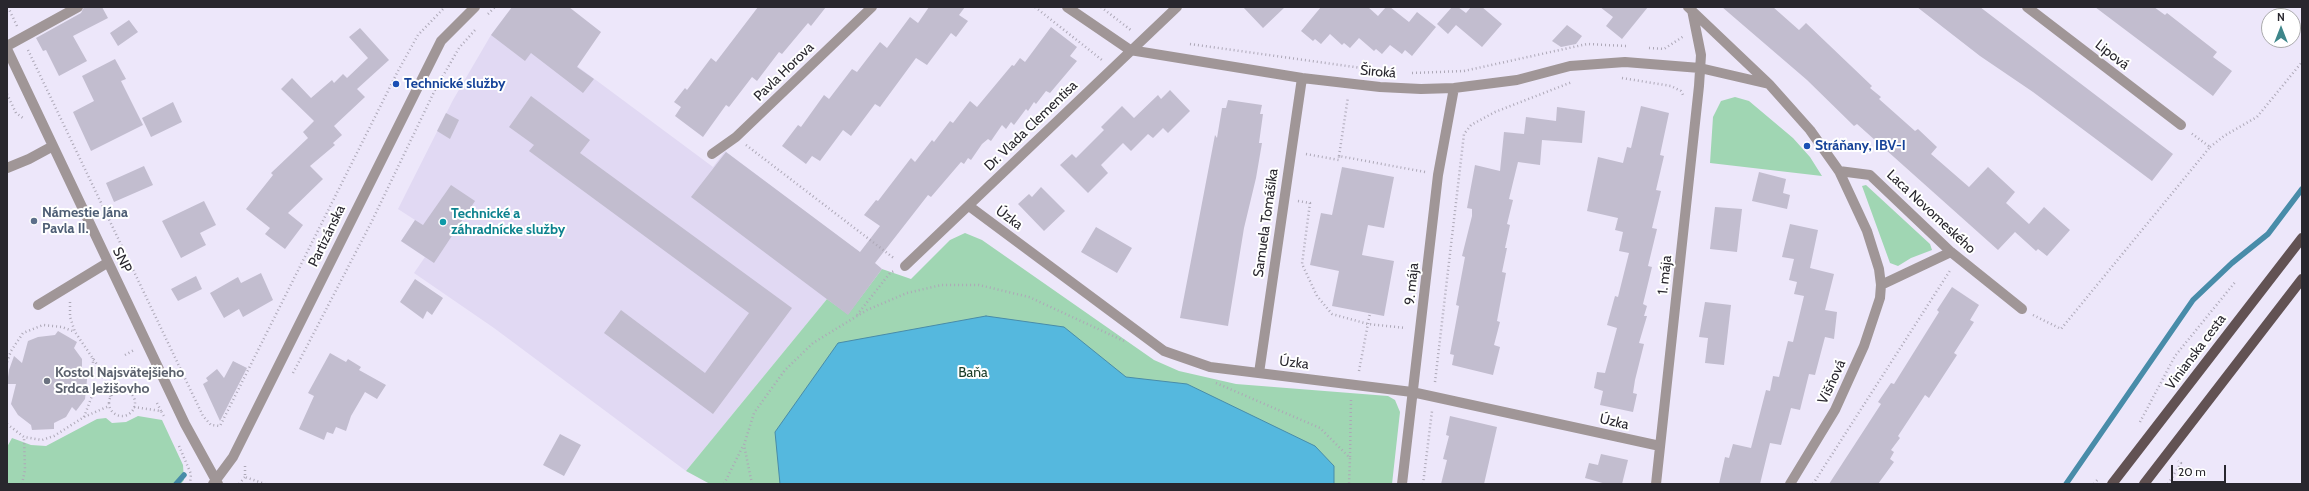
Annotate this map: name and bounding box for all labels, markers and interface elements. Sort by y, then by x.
north arrow [2261,8,2301,48]
text: N [2277,10,2285,24]
street label: Lipová [2092,36,2132,74]
street label: Pavla Horova [750,39,818,105]
street label: Široká [1359,62,1397,82]
place label: Technické služby [404,76,506,92]
street label: Dr. Vlada Clementisa [981,77,1081,175]
marker: Technické služby [391,79,401,89]
place label: Stráňany, IBV-I [1815,138,1906,154]
marker: Stráňany, IBV-I [1802,141,1812,151]
street label: Laca Novomeského [1883,167,1979,257]
street label: Samuela Tomášika [1250,168,1282,278]
street label: Partizánska [305,202,349,270]
street label: Úzka [992,202,1026,234]
place label: Námestie Jána Pavla II. [42,205,128,238]
place label: Technické a záhradnícke služby [451,206,565,238]
marker: Námestie Jána Pavla II. [29,216,39,226]
marker: Technické a záhradnícke služby [438,217,448,227]
street label: SNP [109,245,135,275]
street label: 1. mája [1655,255,1675,295]
street label: 9. mája [1401,262,1423,306]
street label: Vinianska cesta [2162,311,2230,393]
street label: Úzka [1278,353,1310,373]
street label: Višňová [1814,357,1850,407]
place label: Kostol Najsvätejšieho Srdca Ježišovho [55,365,184,398]
park label: Baňa [958,365,988,381]
marker: Kostol Najsvätejšieho Srdca Ježišovho [42,376,52,386]
street label: Úzka [1598,410,1630,434]
scale bar [2173,457,2228,483]
text: 20 m [2178,464,2206,479]

